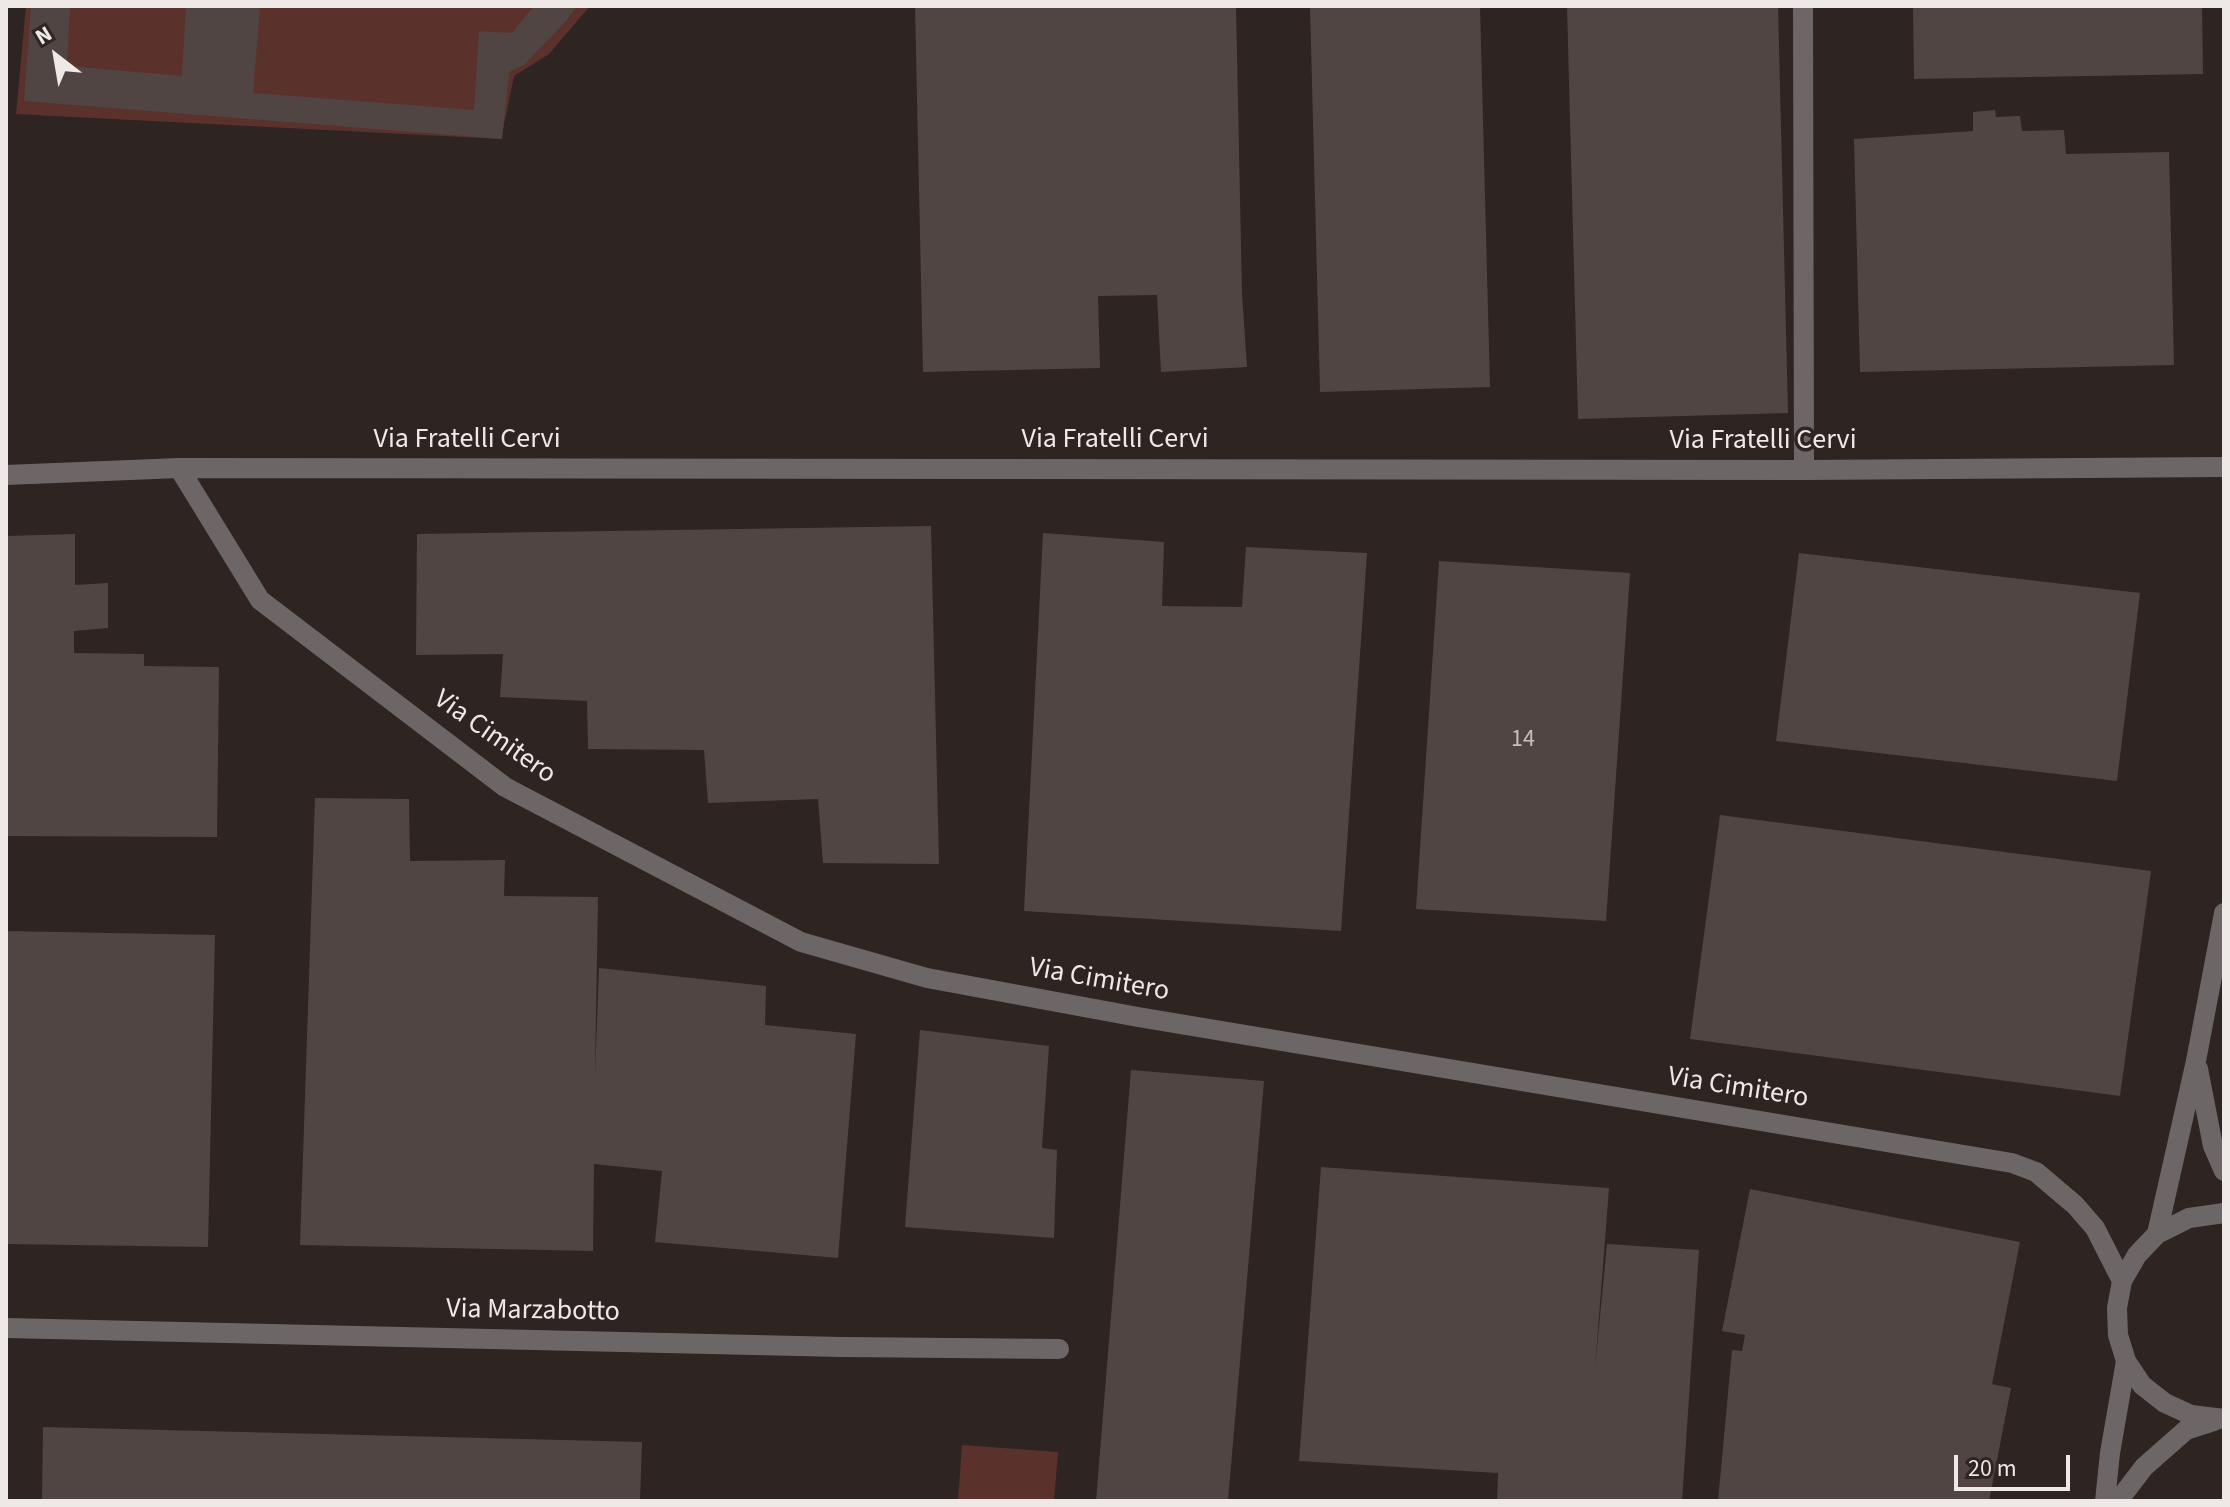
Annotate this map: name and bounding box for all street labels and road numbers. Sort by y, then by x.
street label: Via Fratelli Cervi [373,424,561,458]
street label: Via Fratelli Cervi [1021,424,1209,458]
street label: Via Fratelli Cervi [1669,425,1857,459]
street label: Via Cimitero [426,684,562,792]
street label: Via Cimitero [1026,952,1172,1010]
street label: Via Cimitero [1665,1061,1811,1117]
street label: Via Marzabotto [446,1294,620,1330]

